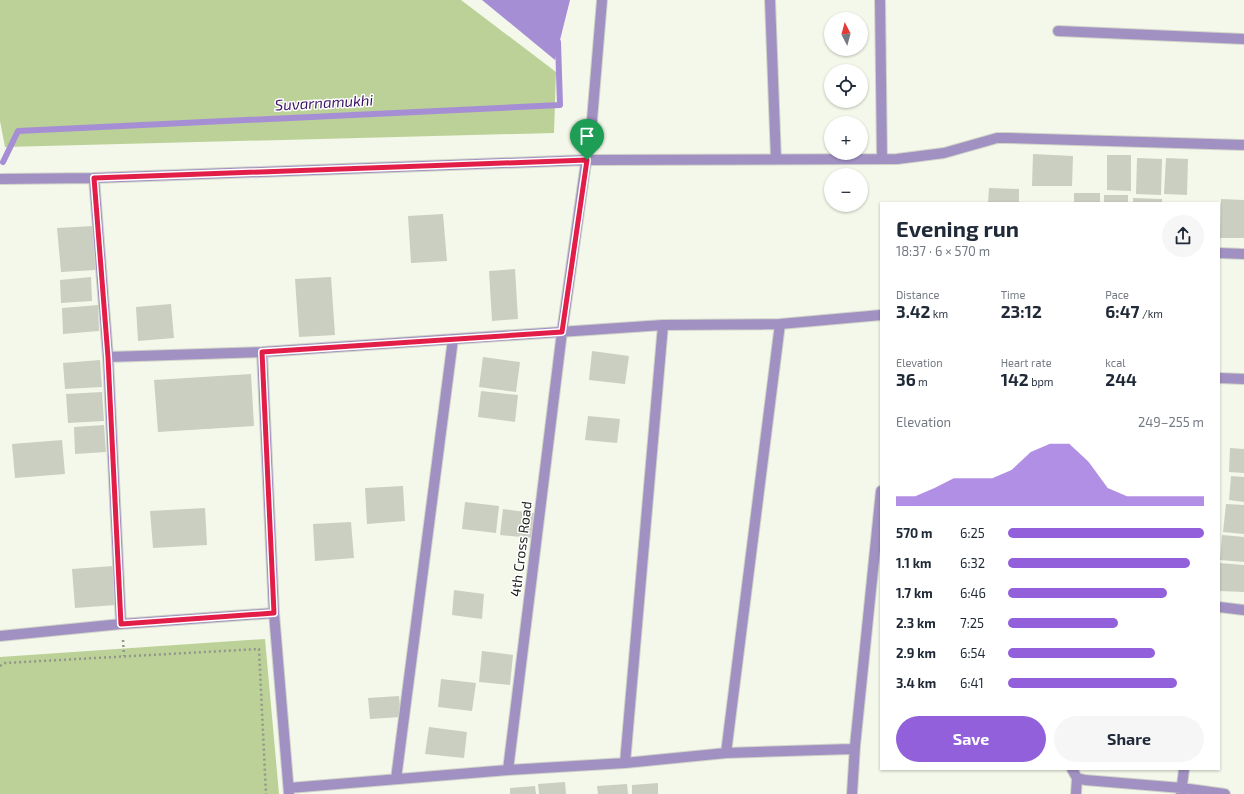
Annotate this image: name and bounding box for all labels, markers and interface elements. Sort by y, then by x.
north arrow [824,12,868,56]
map controls [824,12,868,212]
button: locate [824,64,868,108]
water label: Suvarnamukhi [274,90,374,114]
button: + [824,116,868,160]
pin [570,119,604,160]
icon: arrive [576,125,598,147]
button: − [824,168,868,212]
text: Evening run [896,215,1019,241]
button: share [1162,215,1204,257]
text: 18:37 · 6 × 570 m [896,243,990,259]
text: Distance [896,288,939,301]
text: Time [1001,288,1025,301]
text: Pace [1105,288,1129,301]
text: 3.42 [896,301,930,321]
text: 23:12 [1001,301,1042,321]
text: 6:47 [1105,301,1140,321]
text: km [930,307,948,320]
text: /km [1140,307,1163,320]
text: Elevation [896,356,943,369]
text: Heart rate [1001,356,1052,369]
text: kcal [1105,356,1125,369]
text: 36 [896,369,916,389]
text: 142 [1001,369,1029,389]
text: 244 [1105,369,1137,389]
text: m [916,375,928,388]
text: bpm [1029,375,1053,388]
text: Elevation [896,414,951,430]
text: 249–255 m [1138,414,1204,430]
street label: 4th Cross Road [506,500,535,598]
text: 570 m [896,525,933,541]
text: 6:25 [960,525,985,541]
text: 1.1 km [896,555,931,571]
text: 6:32 [960,555,985,571]
text: 1.7 km [896,585,933,601]
text: 6:46 [960,585,986,601]
text: 2.3 km [896,615,936,631]
text: 7:25 [960,615,984,631]
text: 2.9 km [896,645,936,661]
text: 6:54 [960,645,985,661]
text: 3.4 km [896,675,936,691]
text: 6:41 [960,675,984,691]
button: Save [896,716,1046,762]
button: Share [1054,716,1204,762]

